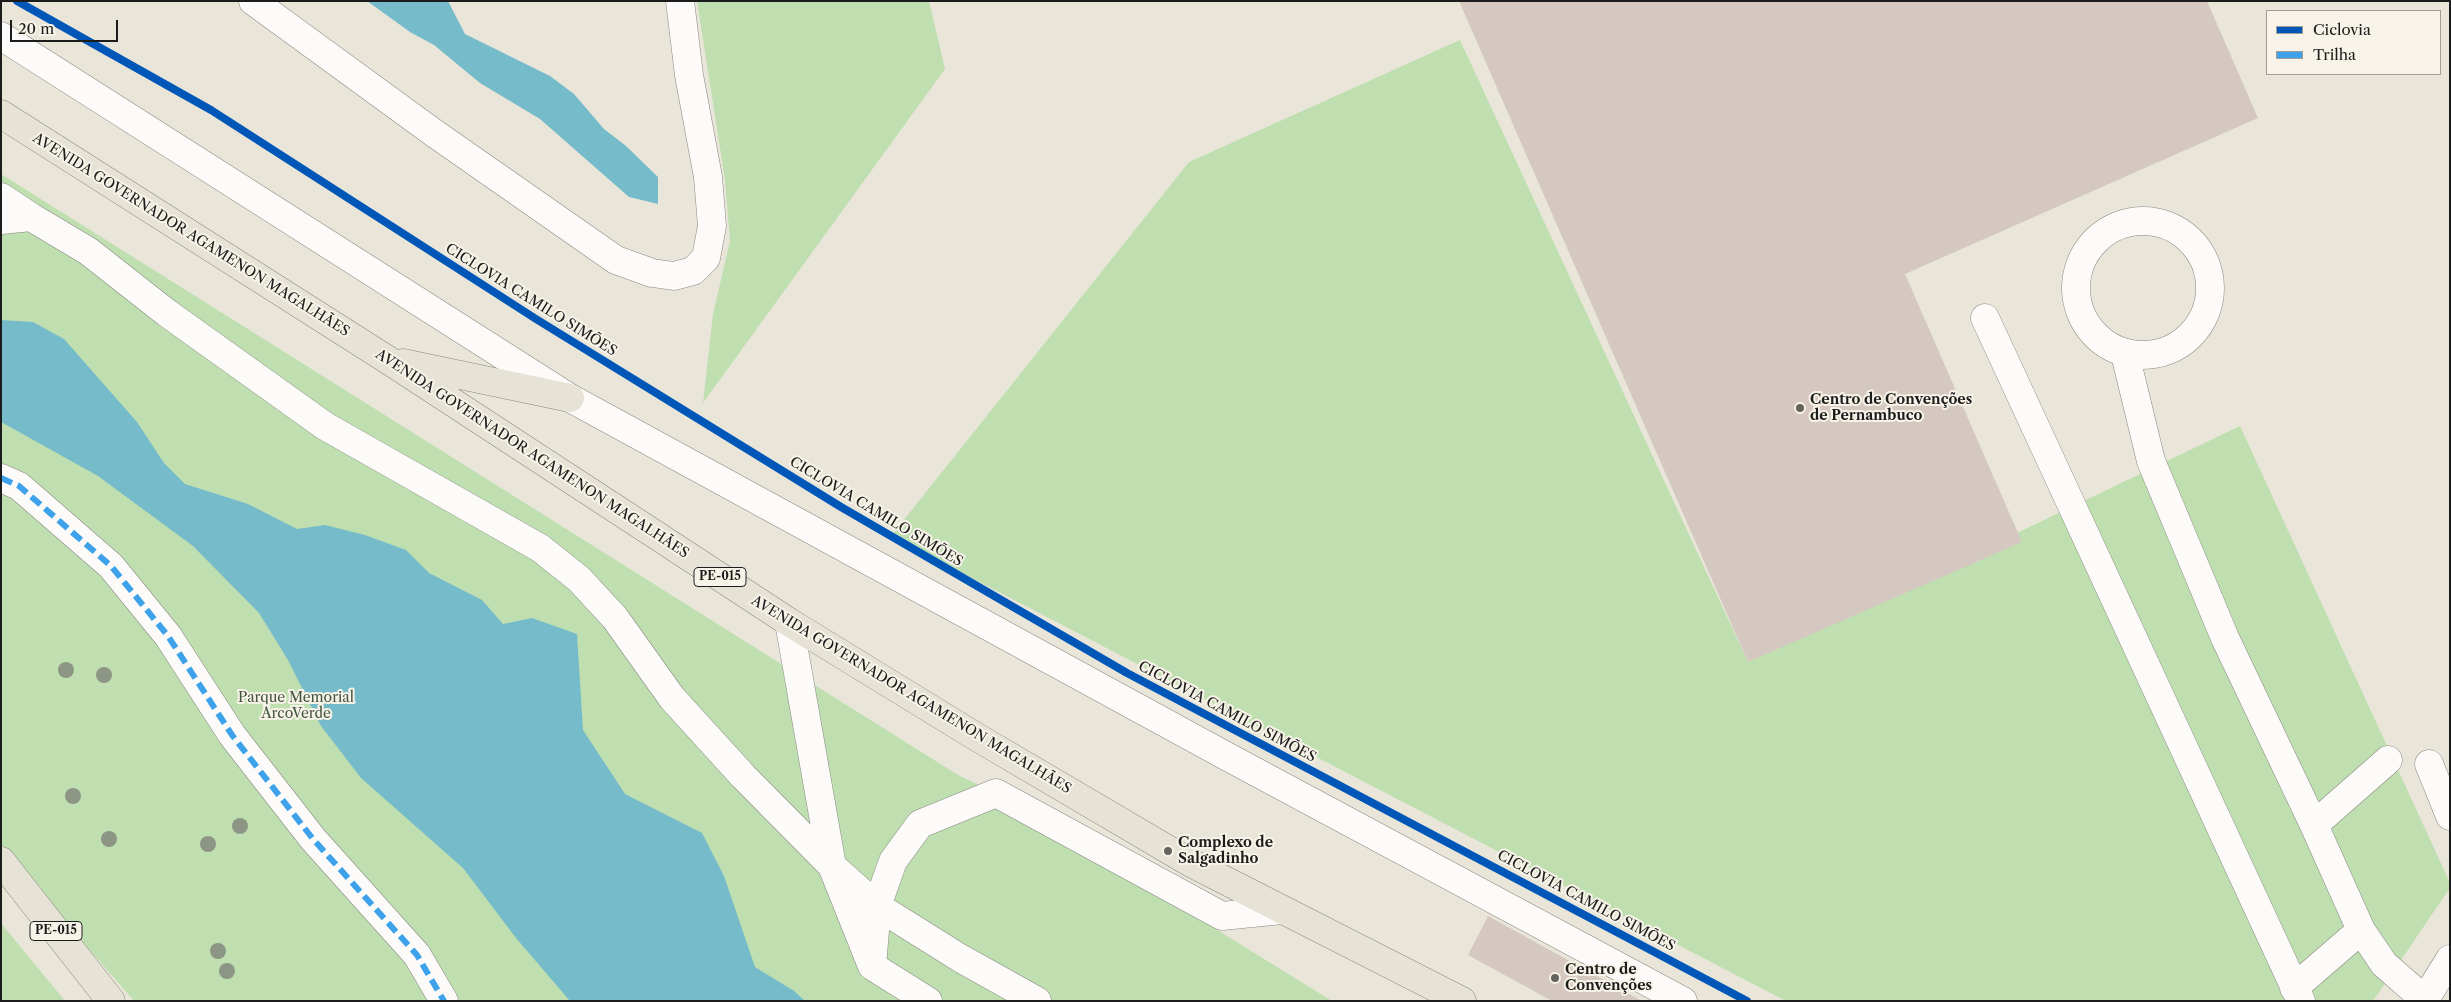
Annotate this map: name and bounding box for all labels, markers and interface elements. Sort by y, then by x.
scale bar [12,10,120,42]
legend [2266,10,2441,75]
text: 20 m [18,19,54,38]
text: Ciclovia [2313,20,2371,39]
text: Trilha [2313,45,2356,64]
street label: AVENIDA GOVERNADOR AGAMENON MAGALHÃES [29,130,353,340]
street label: CICLOVIA CAMILO SIMÕES [442,240,620,360]
street label: AVENIDA GOVERNADOR AGAMENON MAGALHÃES [372,346,692,562]
place label: Centro de Convenções de Pernambuco [1810,392,1972,424]
marker: Centro de Convenções de Pernambuco [1794,402,1806,414]
street label: CICLOVIA CAMILO SIMÕES [786,454,966,570]
road number: PE-015 [694,568,746,586]
street label: AVENIDA GOVERNADOR AGAMENON MAGALHÃES [748,592,1074,798]
street label: CICLOVIA CAMILO SIMÕES [1135,658,1319,766]
park label: Parque Memorial ArcoVerde [238,690,354,722]
place label: Complexo de Salgadinho [1178,835,1273,868]
marker: Complexo de Salgadinho [1162,845,1174,857]
street label: CICLOVIA CAMILO SIMÕES [1494,847,1678,955]
road number: PE-015 [30,921,82,940]
place label: Centro de Convenções [1565,962,1652,994]
marker: Centro de Convenções [1549,972,1561,984]

